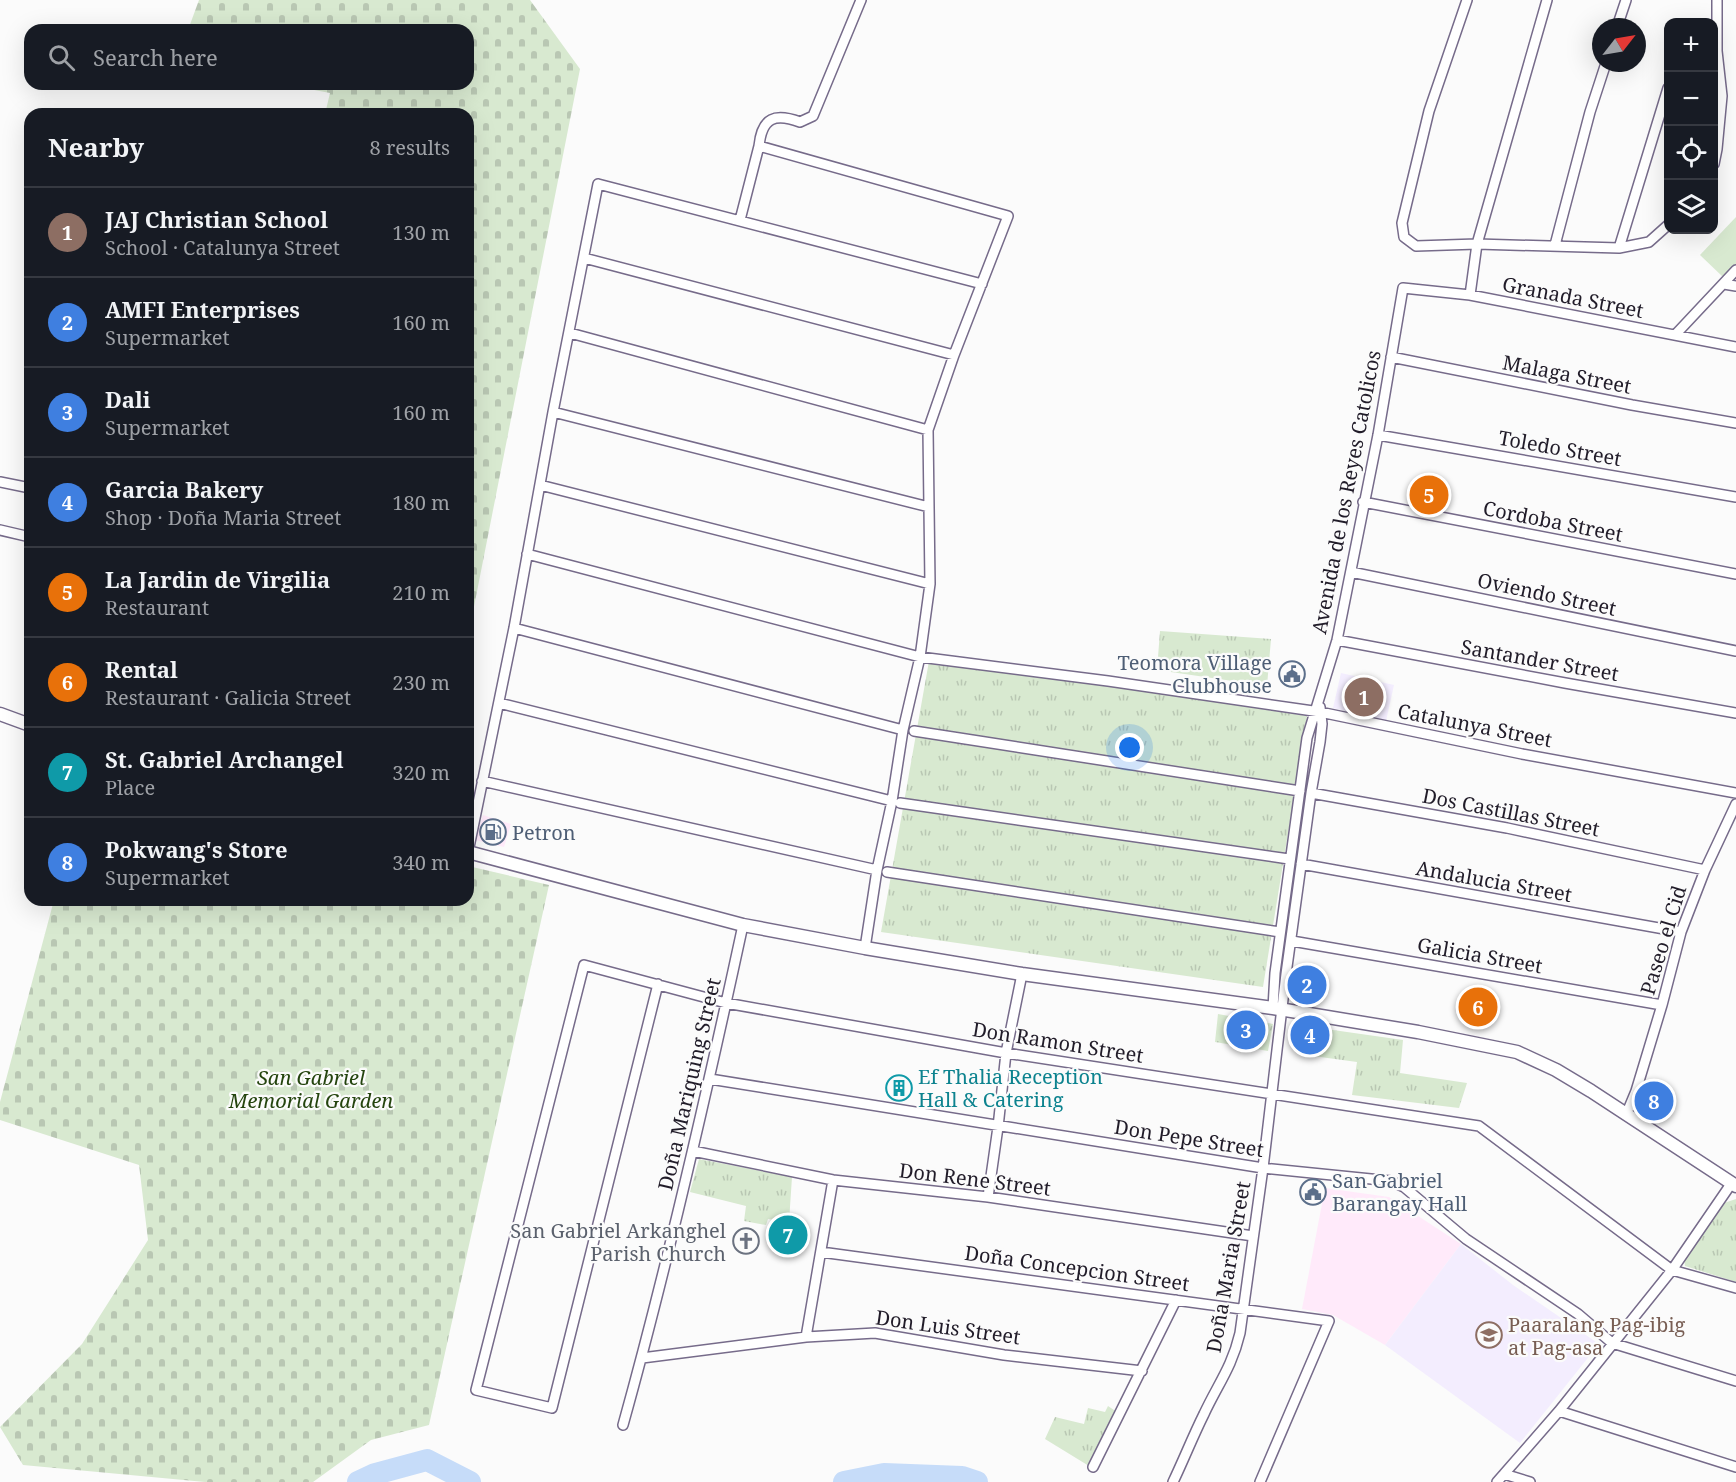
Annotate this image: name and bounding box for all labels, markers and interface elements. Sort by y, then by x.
north arrow [1592,18,1646,72]
map controls [1664,18,1718,234]
button: + [1664,18,1718,72]
search box [24,24,474,90]
icon: search [45,41,78,74]
text: Search here [93,42,218,72]
button: − [1664,72,1718,126]
button: locate [1664,126,1718,180]
text: Nearby [48,129,144,165]
text: 8 results [370,134,450,161]
button: layers [1664,180,1718,234]
text: JAJ Christian School [105,204,328,234]
text: 1 [62,219,73,246]
text: 130 m [392,219,450,246]
text: School · Catalunya Street [105,234,340,261]
street label: Granada Street [1500,270,1646,324]
text: AMFI Enterprises [105,294,300,324]
text: 2 [62,309,73,336]
text: 160 m [392,309,450,336]
text: Supermarket [105,324,230,351]
street label: Avenida de los Reyes Catolicos [1305,348,1387,636]
street label: Malaga Street [1500,348,1634,400]
text: Dali [105,384,151,414]
text: 3 [62,399,73,426]
text: 160 m [392,399,450,426]
text: Supermarket [105,414,230,441]
street label: Toledo Street [1496,424,1624,472]
pin: 5 [1410,472,1448,518]
text: Garcia Bakery [105,474,263,504]
text: 4 [62,489,73,516]
text: 180 m [392,489,450,516]
street label: Cordoba Street [1481,494,1625,548]
text: Shop · Doña Maria Street [105,504,341,531]
text: La Jardin de Virgilia [105,564,330,594]
street label: Oviendo Street [1475,566,1619,622]
text: 5 [62,579,73,606]
text: 210 m [392,579,450,606]
text: Restaurant [105,594,209,621]
street label: Santander Street [1459,633,1621,687]
place label: Teomora Village Clubhouse [1118,649,1272,699]
text: Rental [105,654,178,684]
public building icon: Teomora Village Clubhouse [1277,659,1307,689]
text: 6 [62,669,73,696]
text: 230 m [392,669,450,696]
pin: 1 [1344,674,1384,720]
text: Restaurant · Galicia Street [105,684,351,711]
street label: Catalunya Street [1395,697,1555,753]
your location [1115,733,1144,762]
text: St. Gabriel Archangel [105,744,343,774]
text: 7 [62,759,73,786]
text: 320 m [392,759,450,786]
text: Place [105,774,155,801]
street label: Dos Castillas Street [1420,782,1602,842]
fuel station icon: Petron [478,817,508,847]
place label: Petron [512,819,576,846]
text: Pokwang's Store [105,834,288,864]
text: 8 [62,849,73,876]
text: 340 m [392,849,450,876]
street label: Andalucia Street [1414,854,1574,908]
text: Supermarket [105,864,230,891]
street label: Paseo el Cid [1634,882,1692,998]
street label: Galicia Street [1415,931,1545,979]
pin: 2 [1288,962,1326,1008]
street label: Doña Mariquing Street [651,975,727,1193]
pin: 6 [1458,984,1498,1030]
pin: 3 [1226,1008,1266,1052]
pin: 4 [1290,1012,1330,1058]
street label: Don Ramon Street [971,1015,1145,1069]
place label: Ef Thalia Reception Hall & Catering [918,1063,1103,1113]
park label: San Gabriel Memorial Garden [228,1064,393,1114]
building icon: Ef Thalia Reception Hall & Catering [884,1073,914,1103]
pin: 8 [1634,1078,1674,1124]
street label: Don Pepe Street [1112,1113,1266,1163]
street label: Don Rene Street [898,1156,1052,1202]
place label: San Gabriel Barangay Hall [1332,1167,1467,1217]
public building icon: San Gabriel Barangay Hall [1298,1177,1328,1207]
street label: Doña Maria Street [1200,1179,1256,1355]
pin: 7 [768,1212,808,1258]
place label: San Gabriel Arkanghel Parish Church [510,1217,726,1267]
church icon: San Gabriel Arkanghel Parish Church [731,1226,761,1256]
street label: Doña Concepcion Street [963,1239,1191,1297]
street label: Don Luis Street [874,1303,1022,1351]
place label: Paaralang Pag-ibig at Pag-asa [1508,1311,1686,1361]
school or university icon: Paaralang Pag-ibig at Pag-asa [1474,1320,1504,1350]

